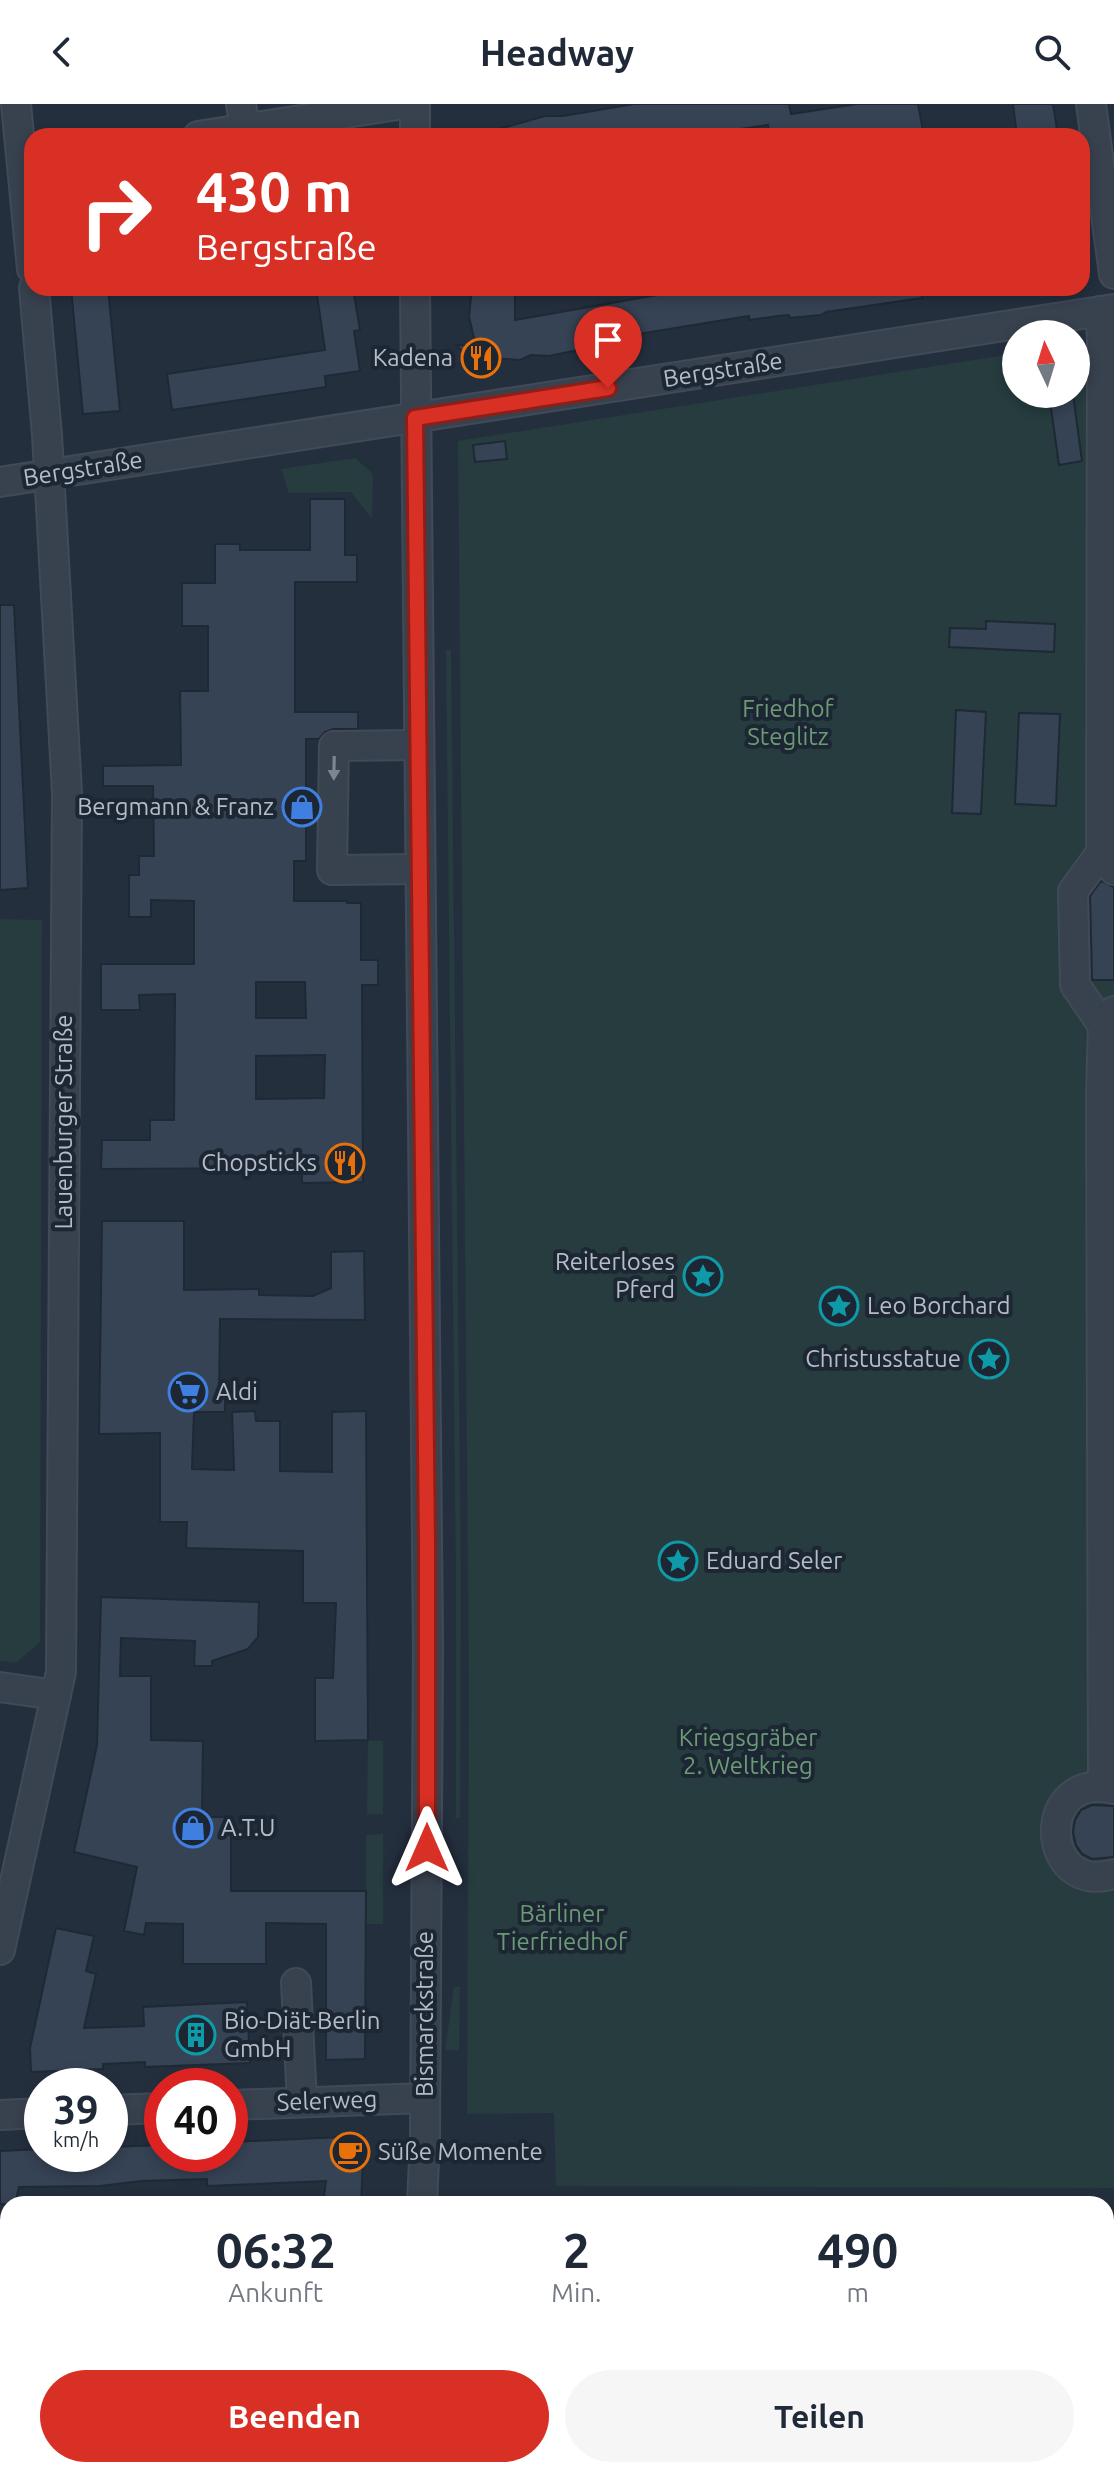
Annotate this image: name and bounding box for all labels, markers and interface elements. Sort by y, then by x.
icon: back [40,30,84,74]
icon: search [1030,30,1074,74]
text: Headway [480,32,634,73]
icon: right [64,160,168,264]
text: 430 m [196,160,352,223]
text: Bergstraße [196,226,377,267]
pin [574,306,642,388]
icon: arrive [586,318,630,362]
north arrow [1002,320,1090,408]
map controls [1002,320,1090,408]
restaurant icon: Kadena [460,337,502,379]
place label: Kadena [373,344,453,371]
street label: Bergstraße [661,347,784,392]
street label: Bergstraße [21,446,144,491]
park label: Friedhof Steglitz [742,695,835,750]
one-way arrow [328,756,340,781]
shop icon: Bergmann & Franz [281,786,323,828]
place label: Bergmann & Franz [77,793,274,820]
street label: Lauenburger Straße [50,1015,77,1229]
restaurant icon: Chopsticks [324,1142,366,1184]
place label: Chopsticks [201,1149,317,1176]
place label: Reiterloses Pferd [555,1248,675,1303]
place icon: Reiterloses Pferd [682,1255,724,1297]
place icon: Leo Borchard [818,1285,860,1327]
place label: Leo Borchard [867,1292,1011,1319]
place icon: Christusstatue [968,1338,1010,1380]
place label: Christusstatue [805,1345,961,1372]
supermarket icon: Aldi [167,1371,209,1413]
place label: Aldi [216,1378,258,1405]
place icon: Eduard Seler [657,1540,699,1582]
place label: Eduard Seler [706,1547,842,1574]
park label: Kriegsgräber 2. Weltkrieg [679,1724,817,1779]
position arrow [385,1806,469,1890]
shop icon: A.T.U [172,1807,214,1849]
place label: A.T.U [221,1814,275,1841]
park label: Bärliner Tierfriedhof [497,1900,628,1955]
street label: Bismarckstraße [411,1931,438,2097]
place label: Bio-Diät-Berlin GmbH [224,2007,380,2062]
building icon: Bio-Diät-Berlin GmbH [175,2014,217,2056]
speed limit sign: 40 [144,2068,248,2172]
street label: Selerweg [276,2085,378,2116]
text: 39 [53,2087,99,2132]
text: km/h [53,2128,99,2151]
cafe icon: Süße Momente [329,2131,371,2173]
place label: Süße Momente [378,2138,543,2165]
text: 06:32 [216,2223,336,2277]
text: 2 [563,2223,590,2277]
text: 490 [817,2223,898,2277]
text: Ankunft [228,2278,323,2307]
text: Min. [551,2278,602,2307]
text: m [847,2278,869,2307]
button: Beenden [40,2370,549,2462]
button: Teilen [565,2370,1074,2462]

